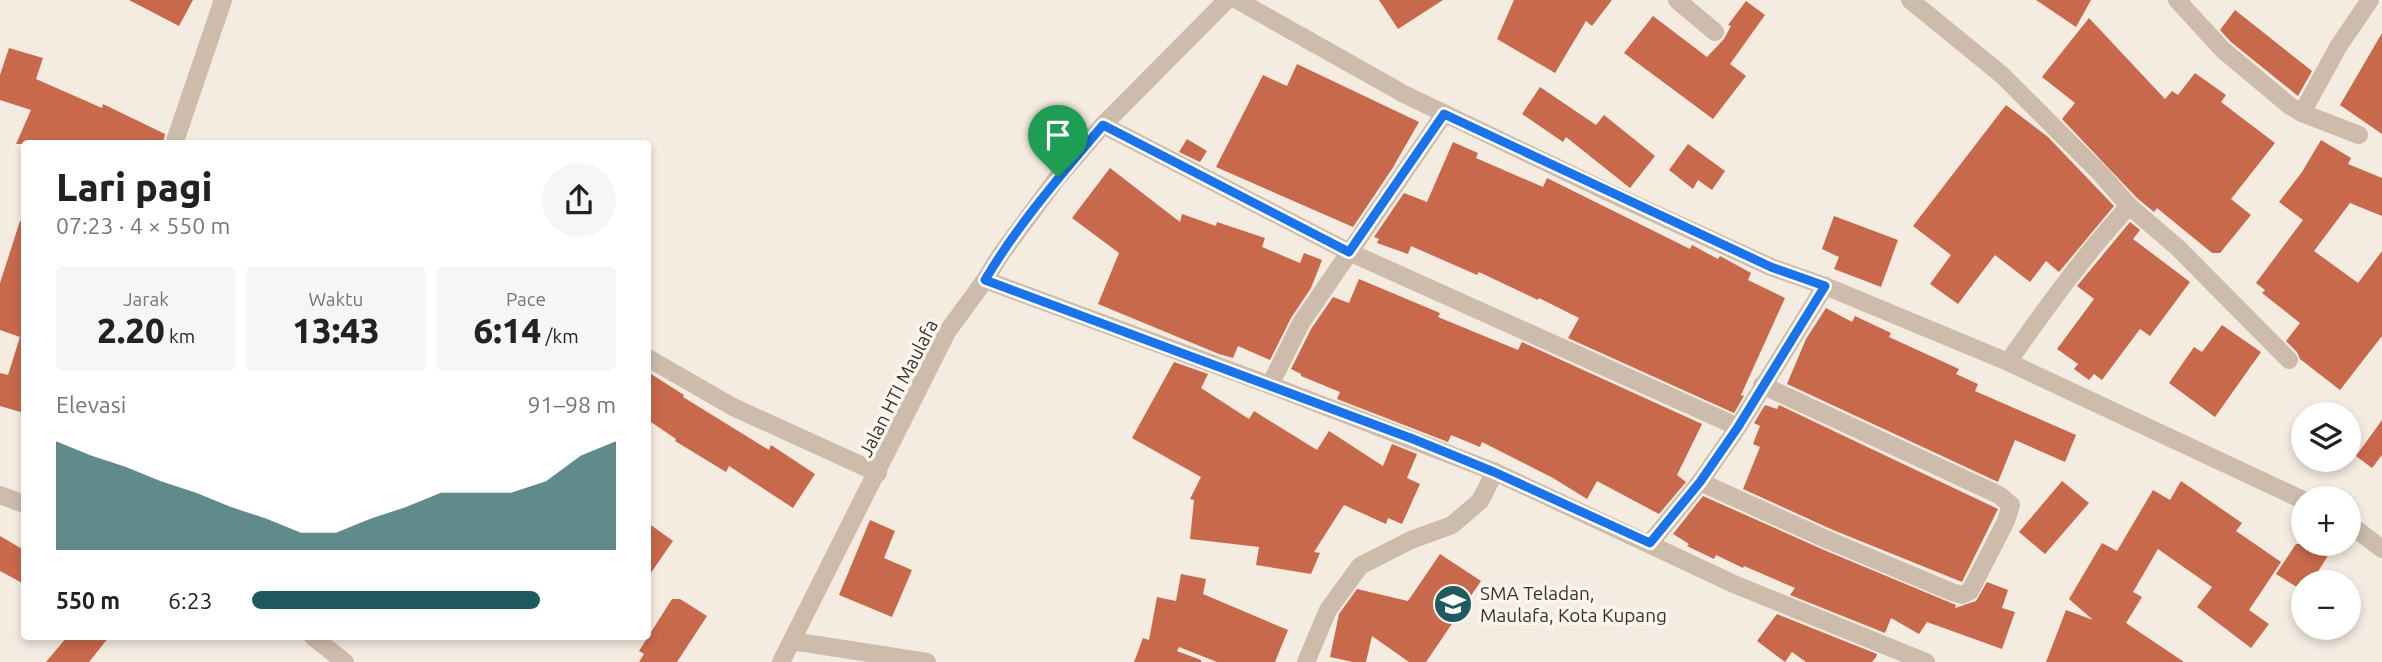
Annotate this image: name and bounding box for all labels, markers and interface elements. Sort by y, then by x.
pin [1028,105,1088,177]
icon: arrive [1039,116,1077,154]
button: share [542,163,616,237]
text: Lari pagi [56,166,213,208]
text: 07:23 · 4 × 550 m [56,213,230,238]
text: Jarak [123,288,169,310]
text: Waktu [309,288,363,310]
text: Pace [506,288,546,310]
text: 2.20 [97,310,165,350]
text: 13:43 [292,310,380,350]
text: 6:14 [473,310,541,350]
street label: Jalan HTI Maulafa [854,316,942,460]
text: km [165,325,195,347]
text: /km [541,325,579,347]
text: Elevasi [56,392,126,417]
text: 91–98 m [528,392,616,417]
map controls [2291,402,2361,640]
button: layers [2291,402,2361,472]
button: + [2291,486,2361,556]
button: − [2291,570,2361,640]
place label: SMA Teladan, Maulafa, Kota Kupang [1480,582,1667,626]
school or university icon: SMA Teladan, Maulafa, Kota Kupang [1432,583,1474,625]
text: 550 m [56,588,120,613]
text: 6:23 [168,588,213,613]

